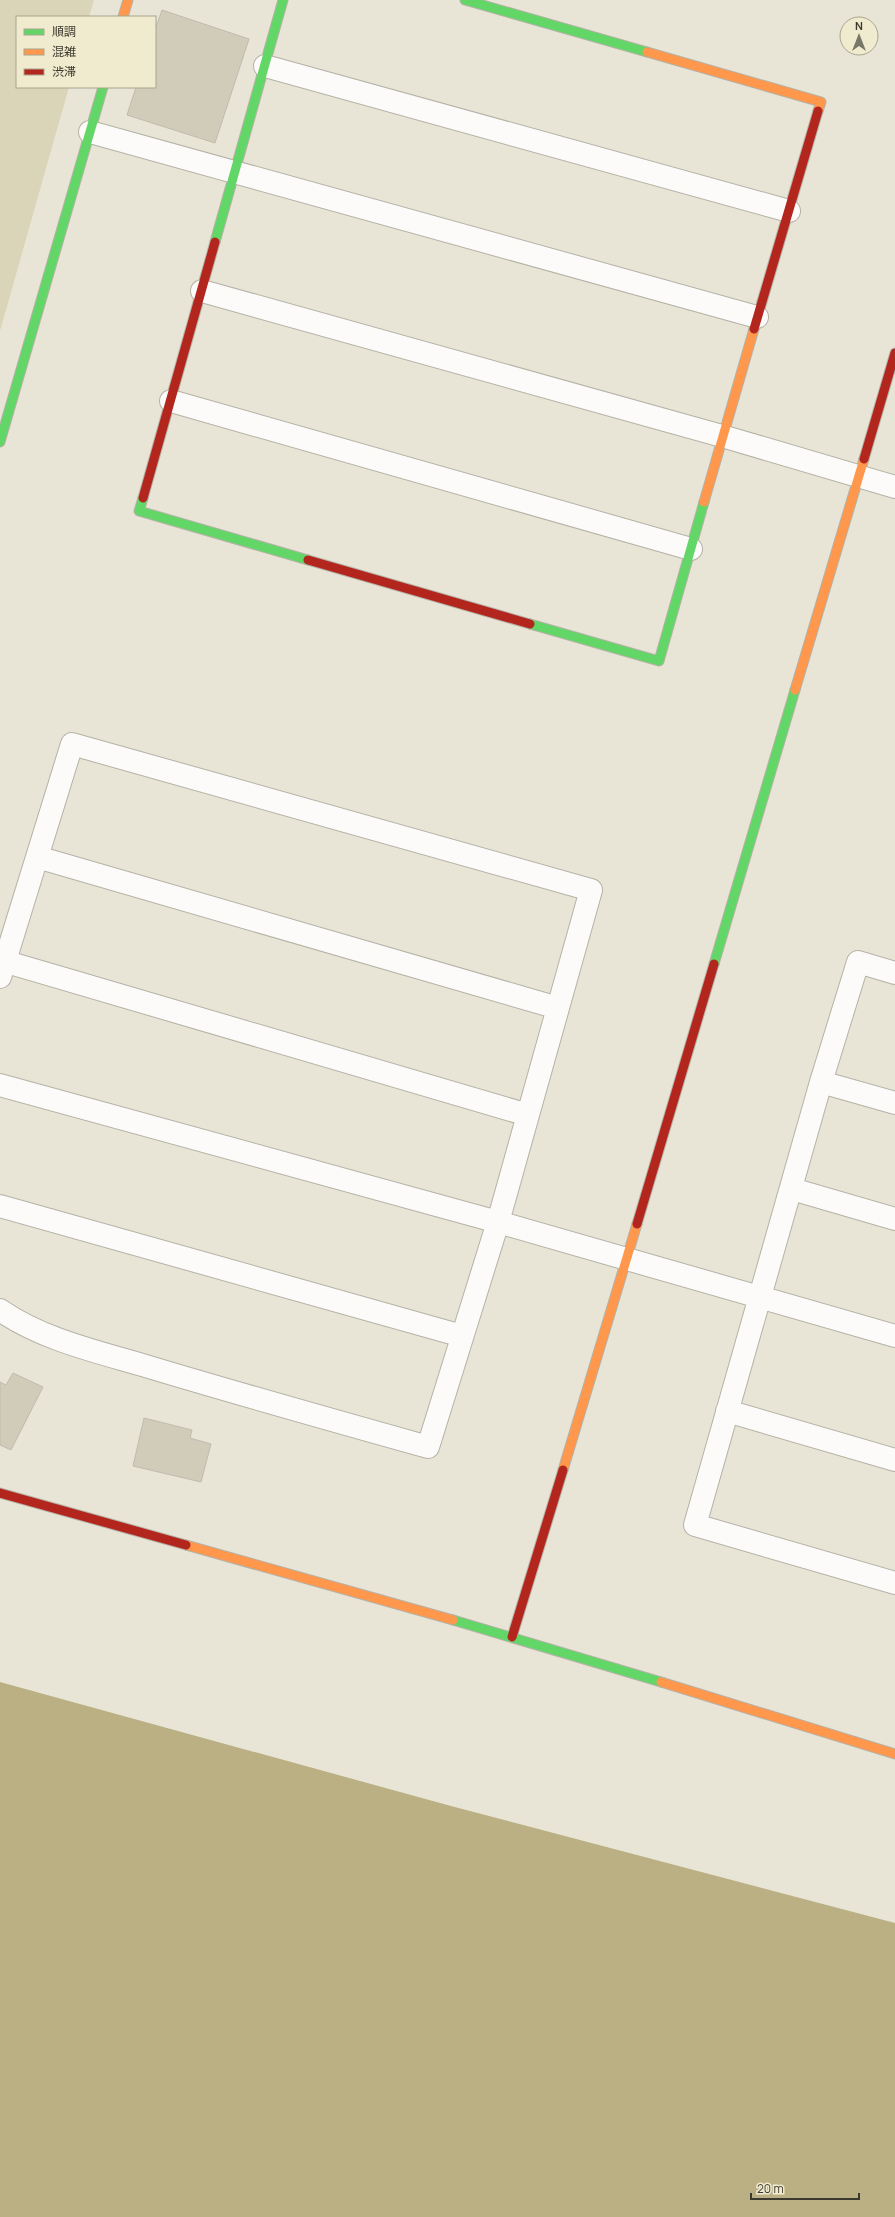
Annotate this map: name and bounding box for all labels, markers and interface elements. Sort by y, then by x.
legend [16,16,156,88]
north arrow [839,16,879,56]
text: N [855,18,863,33]
text: 順調 [52,23,76,40]
text: 混雑 [52,43,76,60]
text: 渋滞 [52,63,76,80]
scale bar [751,2175,859,2201]
text: 20 m [757,2180,784,2197]

